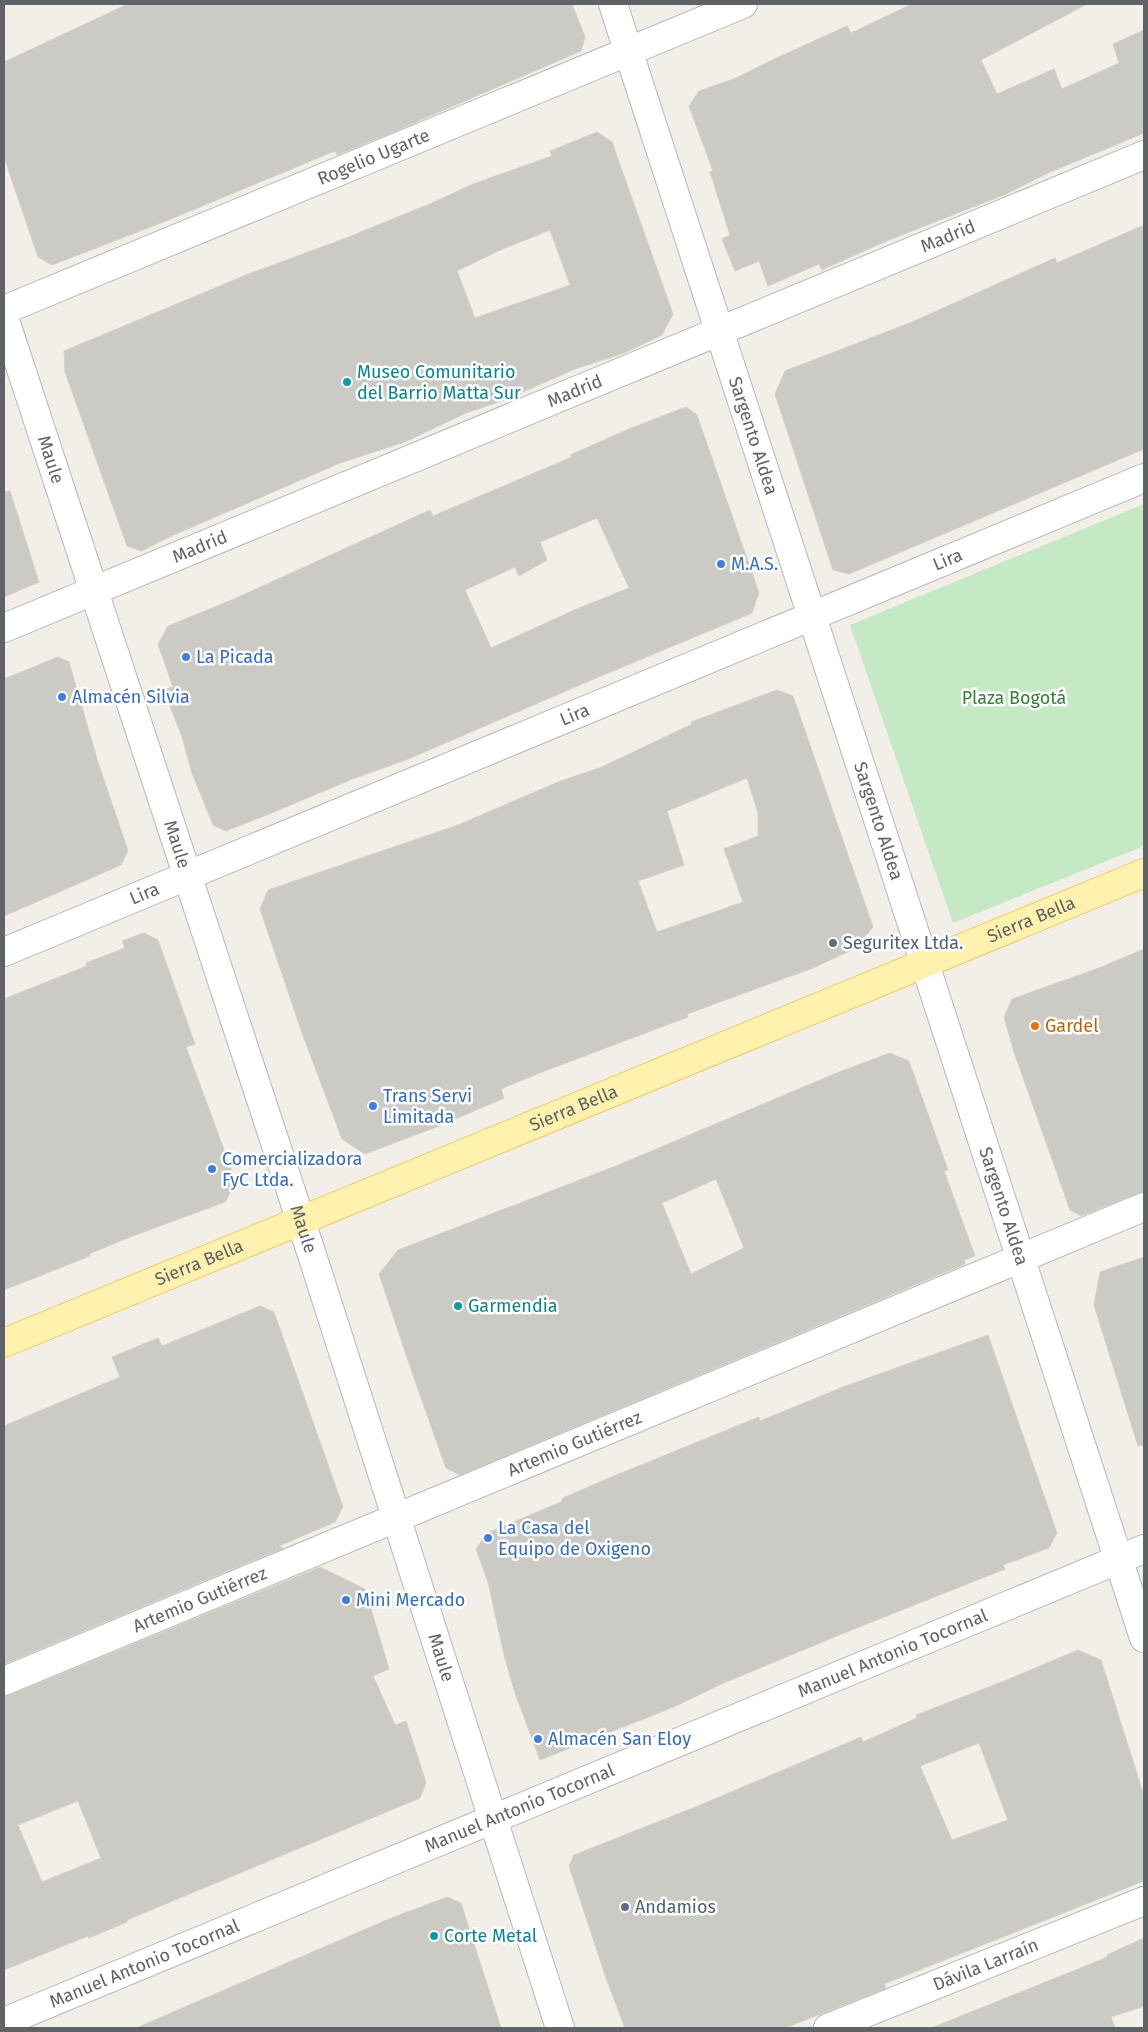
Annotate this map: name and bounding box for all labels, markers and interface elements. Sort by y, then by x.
street label: Rogelio Ugarte [314,124,433,190]
street label: Madrid [917,215,979,257]
place label: Museo Comunitario del Barrio Matta Sur [357,361,521,404]
street label: Madrid [544,370,606,412]
street label: Sargento Aldea [724,374,783,498]
marker: Museo Comunitario del Barrio Matta Sur [341,376,353,388]
street label: Maule [33,433,69,486]
street label: Madrid [169,526,231,568]
street label: Lira [930,544,966,576]
place label: M.A.S. [731,553,778,575]
marker: M.A.S. [715,558,727,570]
place label: La Picada [196,646,274,668]
marker: La Picada [180,651,192,663]
place label: Almacén Silvia [72,686,190,708]
park label: Plaza Bogotá [962,687,1066,709]
marker: Almacén Silvia [56,691,68,703]
street label: Lira [556,699,593,731]
street label: Sargento Aldea [849,759,908,883]
street label: Maule [159,817,195,871]
street label: Lira [126,878,163,910]
street label: Sierra Bella [984,892,1079,948]
place label: Seguritex Ltda. [843,932,963,954]
marker: Seguritex Ltda. [827,937,839,949]
place label: Gardel [1045,1015,1098,1037]
marker: Gardel [1029,1020,1041,1032]
street label: Sierra Bella [526,1080,621,1136]
place label: Trans Servi Limitada [383,1085,472,1128]
marker: Trans Servi Limitada [367,1100,379,1112]
street label: Sargento Aldea [974,1144,1033,1268]
place label: Comercializadora FyC Ltda. [222,1148,362,1191]
marker: Comercializadora FyC Ltda. [206,1163,218,1175]
street label: Maule [285,1202,322,1256]
street label: Sierra Bella [152,1235,247,1291]
place label: Garmendia [468,1295,558,1317]
marker: Garmendia [452,1300,464,1312]
street label: Artemio Gutiérrez [504,1406,645,1481]
place label: La Casa del Equipo de Oxigeno [498,1517,651,1560]
marker: La Casa del Equipo de Oxigeno [482,1532,494,1544]
street label: Artemio Gutiérrez [129,1562,270,1637]
place label: Mini Mercado [356,1589,465,1611]
marker: Mini Mercado [340,1594,352,1606]
street label: Manuel Antonio Tocornal [794,1604,991,1702]
street label: Maule [423,1631,459,1684]
place label: Almacén San Eloy [548,1728,691,1750]
marker: Almacén San Eloy [532,1733,544,1745]
street label: Manuel Antonio Tocornal [421,1759,618,1857]
place label: Andamios [635,1896,716,1918]
marker: Andamios [619,1901,631,1913]
street label: Manuel Antonio Tocornal [46,1915,243,2013]
place label: Corte Metal [444,1925,537,1947]
marker: Corte Metal [428,1930,440,1942]
street label: Dávila Larraín [930,1934,1042,1996]

